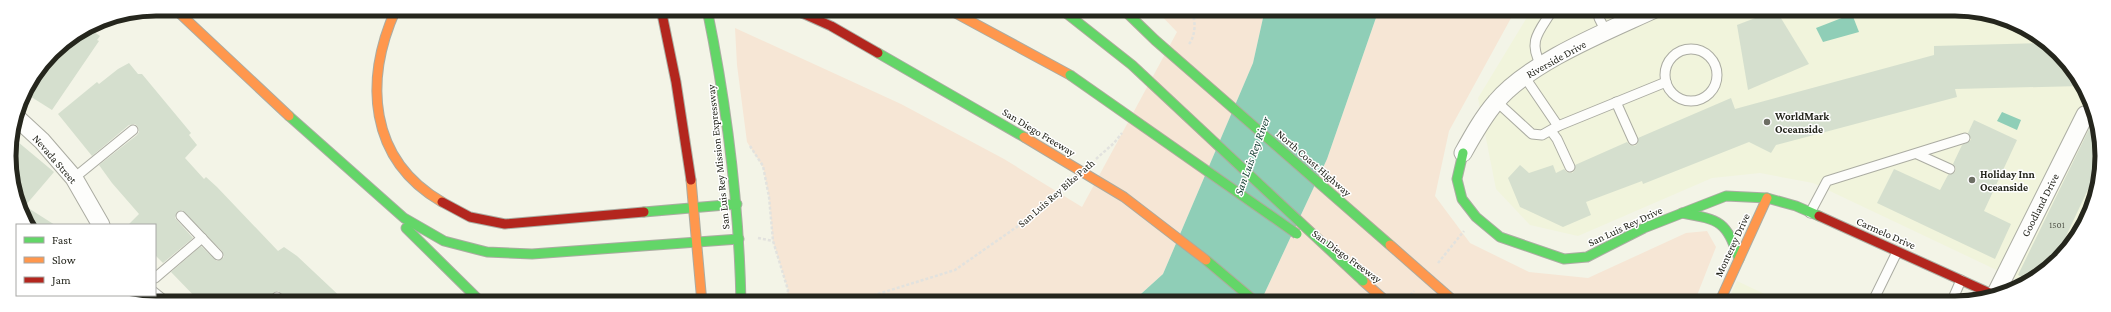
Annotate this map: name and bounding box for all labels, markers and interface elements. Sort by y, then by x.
street label: Riverside Drive [1524,38,1588,80]
street label: San Luis Rey Mission Expressway [704,83,733,230]
street label: San Diego Freeway [1000,106,1078,160]
place label: WorldMark Oceanside [1774,110,1830,135]
water label: San Luis Rey River [1231,114,1273,197]
marker: WorldMark Oceanside [1762,117,1772,127]
street label: North Coast Highway [1274,127,1354,200]
street label: Nevada Street [31,132,80,186]
street label: San Luis Rey Bike Path [1015,156,1097,230]
place label: Holiday Inn Oceanside [1980,168,2035,193]
street label: Goodland Drive [2019,171,2061,239]
marker: Holiday Inn Oceanside [1967,175,1977,185]
street label: San Luis Rey Drive [1586,203,1665,249]
street label: Monterey Drive [1712,211,1753,279]
street label: Carmelo Drive [1855,215,1918,251]
house number: 1501 [2049,220,2065,230]
legend [16,224,156,296]
street label: San Diego Freeway [1309,227,1385,287]
text: Fast [52,233,73,247]
text: Slow [52,253,76,267]
text: Jam [51,273,71,287]

